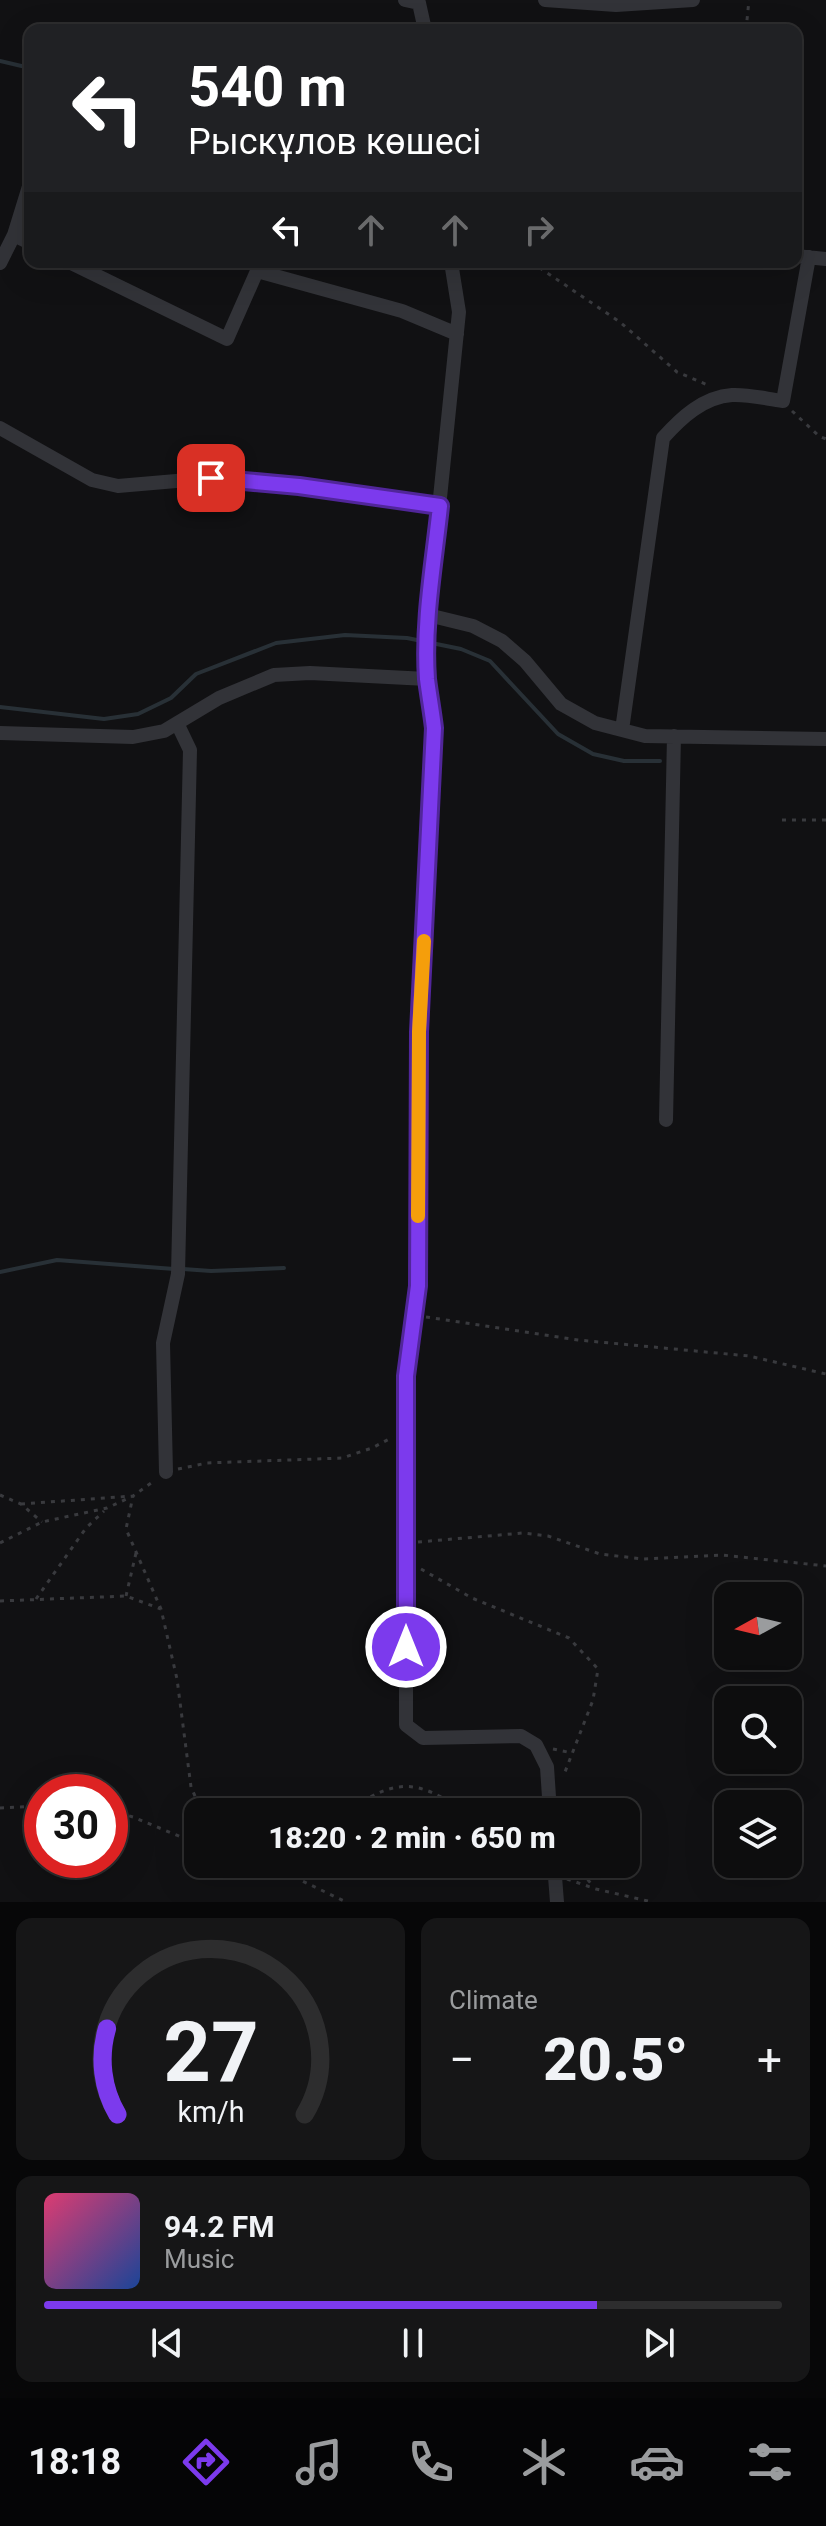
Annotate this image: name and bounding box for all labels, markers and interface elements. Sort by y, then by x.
text: 540 m [188,54,347,120]
icon: left [56,56,160,160]
text: Рыскұлов көшесі [188,121,481,163]
icon: left [265,208,309,252]
icon: ahead [349,208,393,252]
icon: ahead [433,208,477,252]
icon: right [517,208,561,252]
pin [177,444,245,512]
icon: arrive [189,456,233,500]
north arrow [714,1582,802,1670]
map controls [714,1582,802,1878]
position arrow [364,1605,448,1689]
button: search [714,1686,802,1774]
speed limit sign: 30 [24,1774,128,1878]
button: layers [714,1790,802,1878]
text: 18:20 · 2 min · 650 m [268,1820,556,1855]
text: Climate [449,1985,538,2015]
text: 27 [163,2004,258,2101]
text: 20.5° [543,2024,688,2095]
text: − [449,2034,474,2086]
text: + [757,2034,782,2086]
text: km/h [177,2095,244,2129]
text: 94.2 FM [164,2209,275,2244]
text: Music [164,2244,234,2274]
icon: previous [145,2321,189,2365]
icon: pause [391,2321,435,2365]
icon: next [637,2321,681,2365]
icon: directions [178,2434,234,2490]
icon: music [291,2434,347,2490]
icon: phone [403,2434,459,2490]
icon: climate [516,2434,572,2490]
icon: car [629,2434,685,2490]
icon: filters [742,2434,798,2490]
text: 18:18 [28,2441,121,2483]

